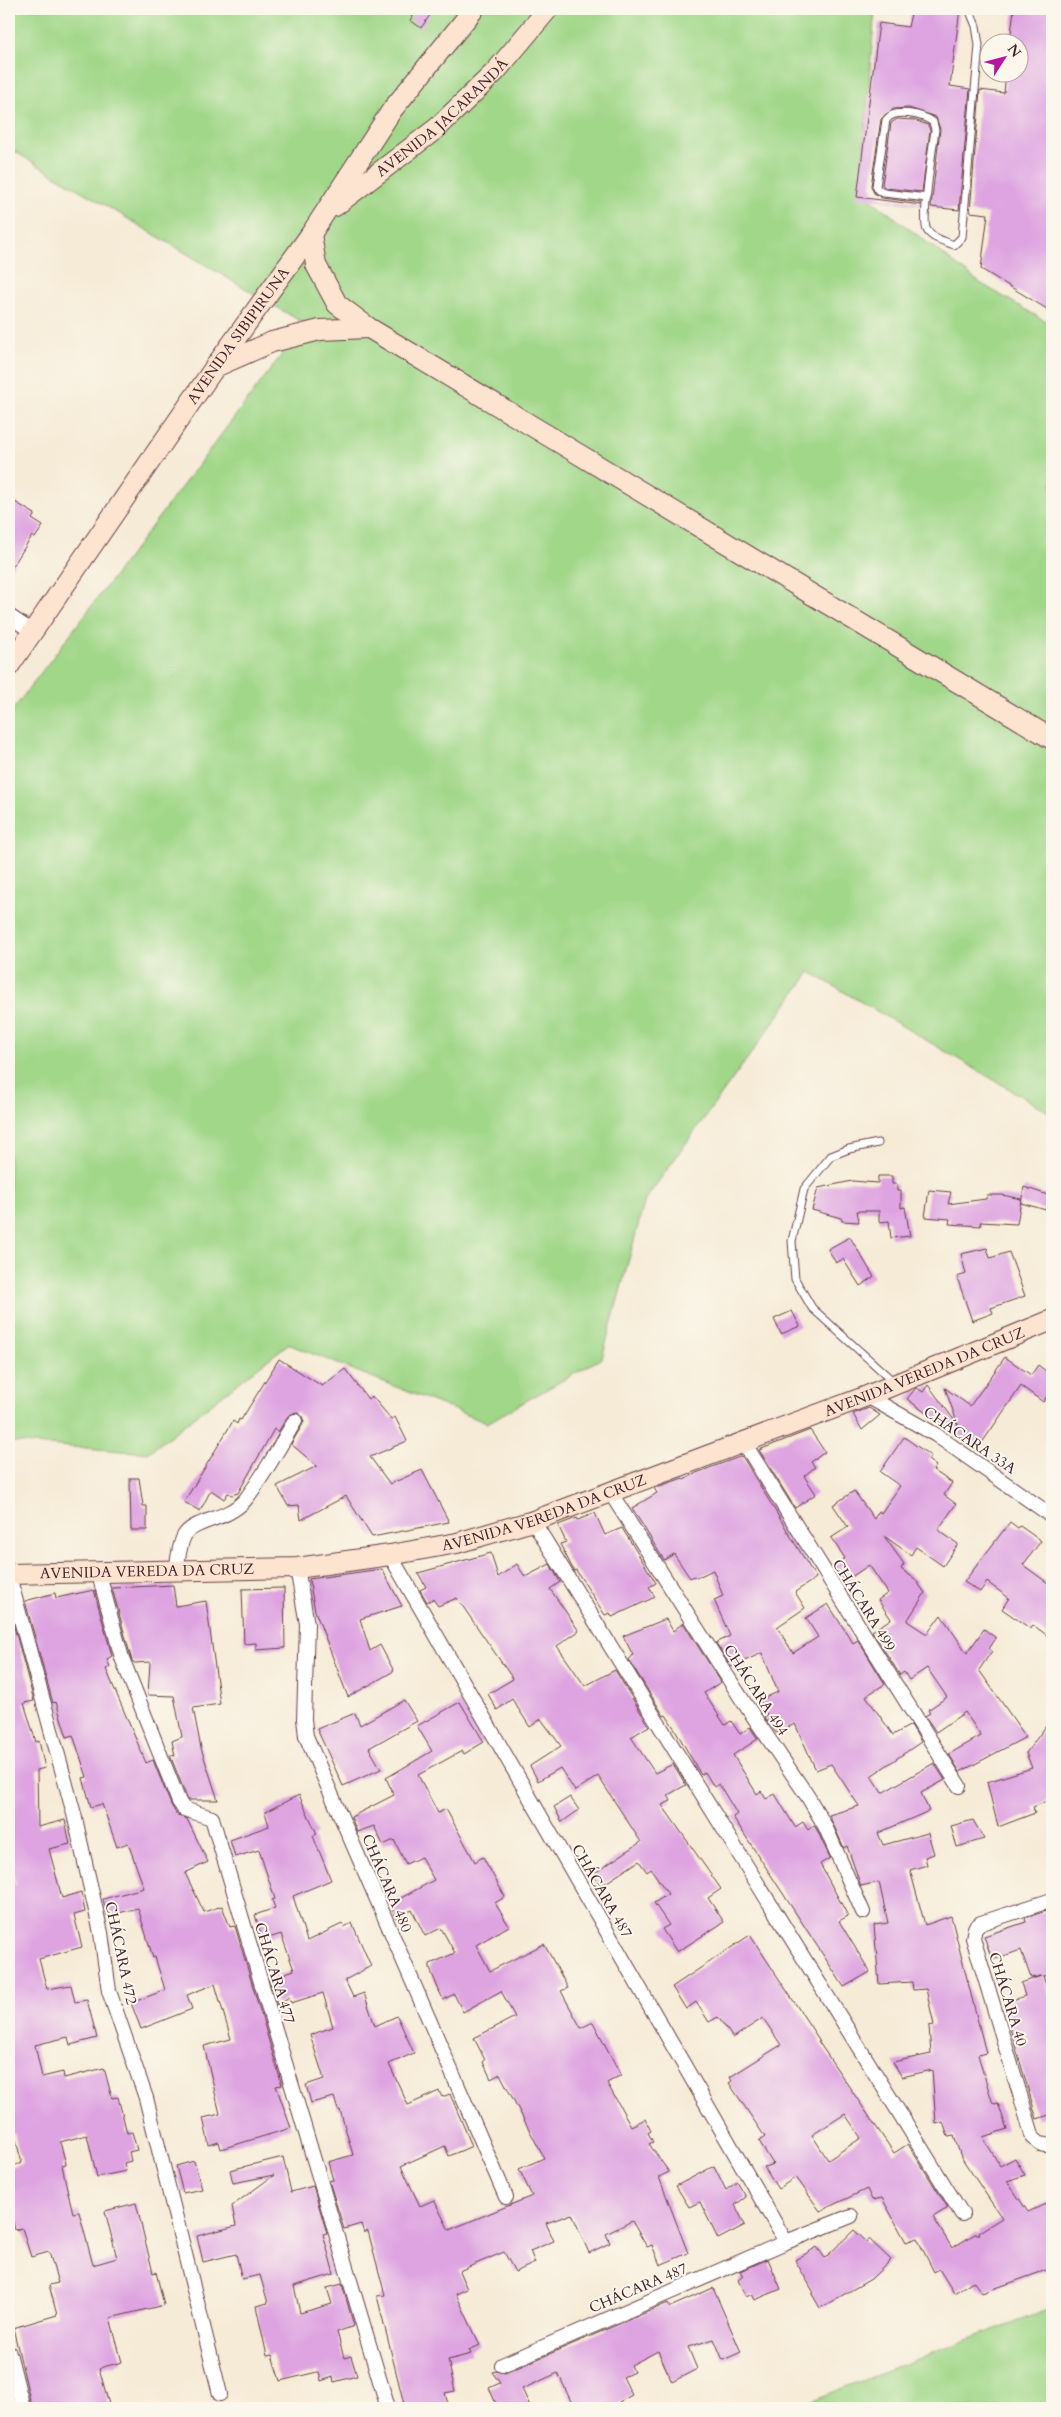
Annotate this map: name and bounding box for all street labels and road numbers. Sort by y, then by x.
street label: AVENIDA JACARANDÁ [372,54,513,181]
street label: AVENIDA SIBIPIRUNA [182,263,294,408]
street label: AVENIDA VEREDA DA CRUZ [821,1322,1028,1421]
street label: CHÁCARA 33A [920,1402,1021,1479]
street label: AVENIDA VEREDA DA CRUZ [440,1470,649,1556]
street label: CHÁCARA 499 [828,1555,900,1655]
street label: AVENIDA VEREDA DA CRUZ [40,1559,254,1583]
street label: CHÁCARA 494 [719,1641,793,1740]
street label: CHÁCARA 480 [357,1831,417,1936]
street label: CHÁCARA 487 [567,1841,637,1942]
street label: CHÁCARA 472 [100,1900,142,2007]
street label: CHÁCARA 477 [250,1920,300,2026]
street label: CHÁCARA 40 [984,1950,1032,2049]
street label: CHÁCARA 487 [586,2258,691,2318]

